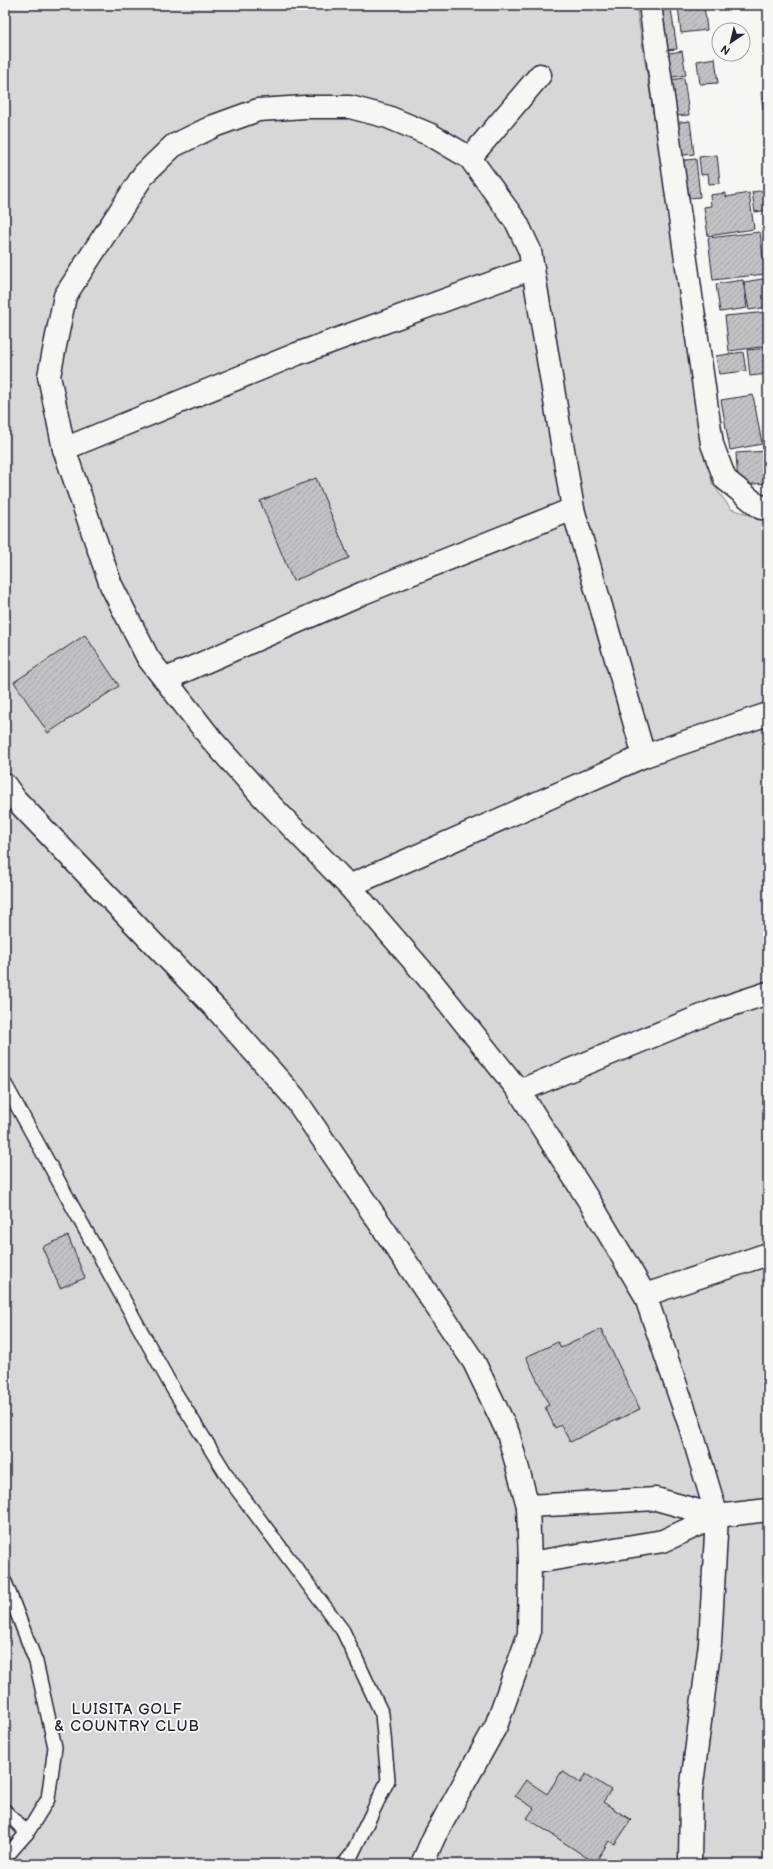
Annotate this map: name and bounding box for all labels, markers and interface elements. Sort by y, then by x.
north arrow [711,22,751,62]
text: N [718,42,733,57]
district label: LUISITA GOLF & COUNTRY CLUB [54,1700,200,1736]

